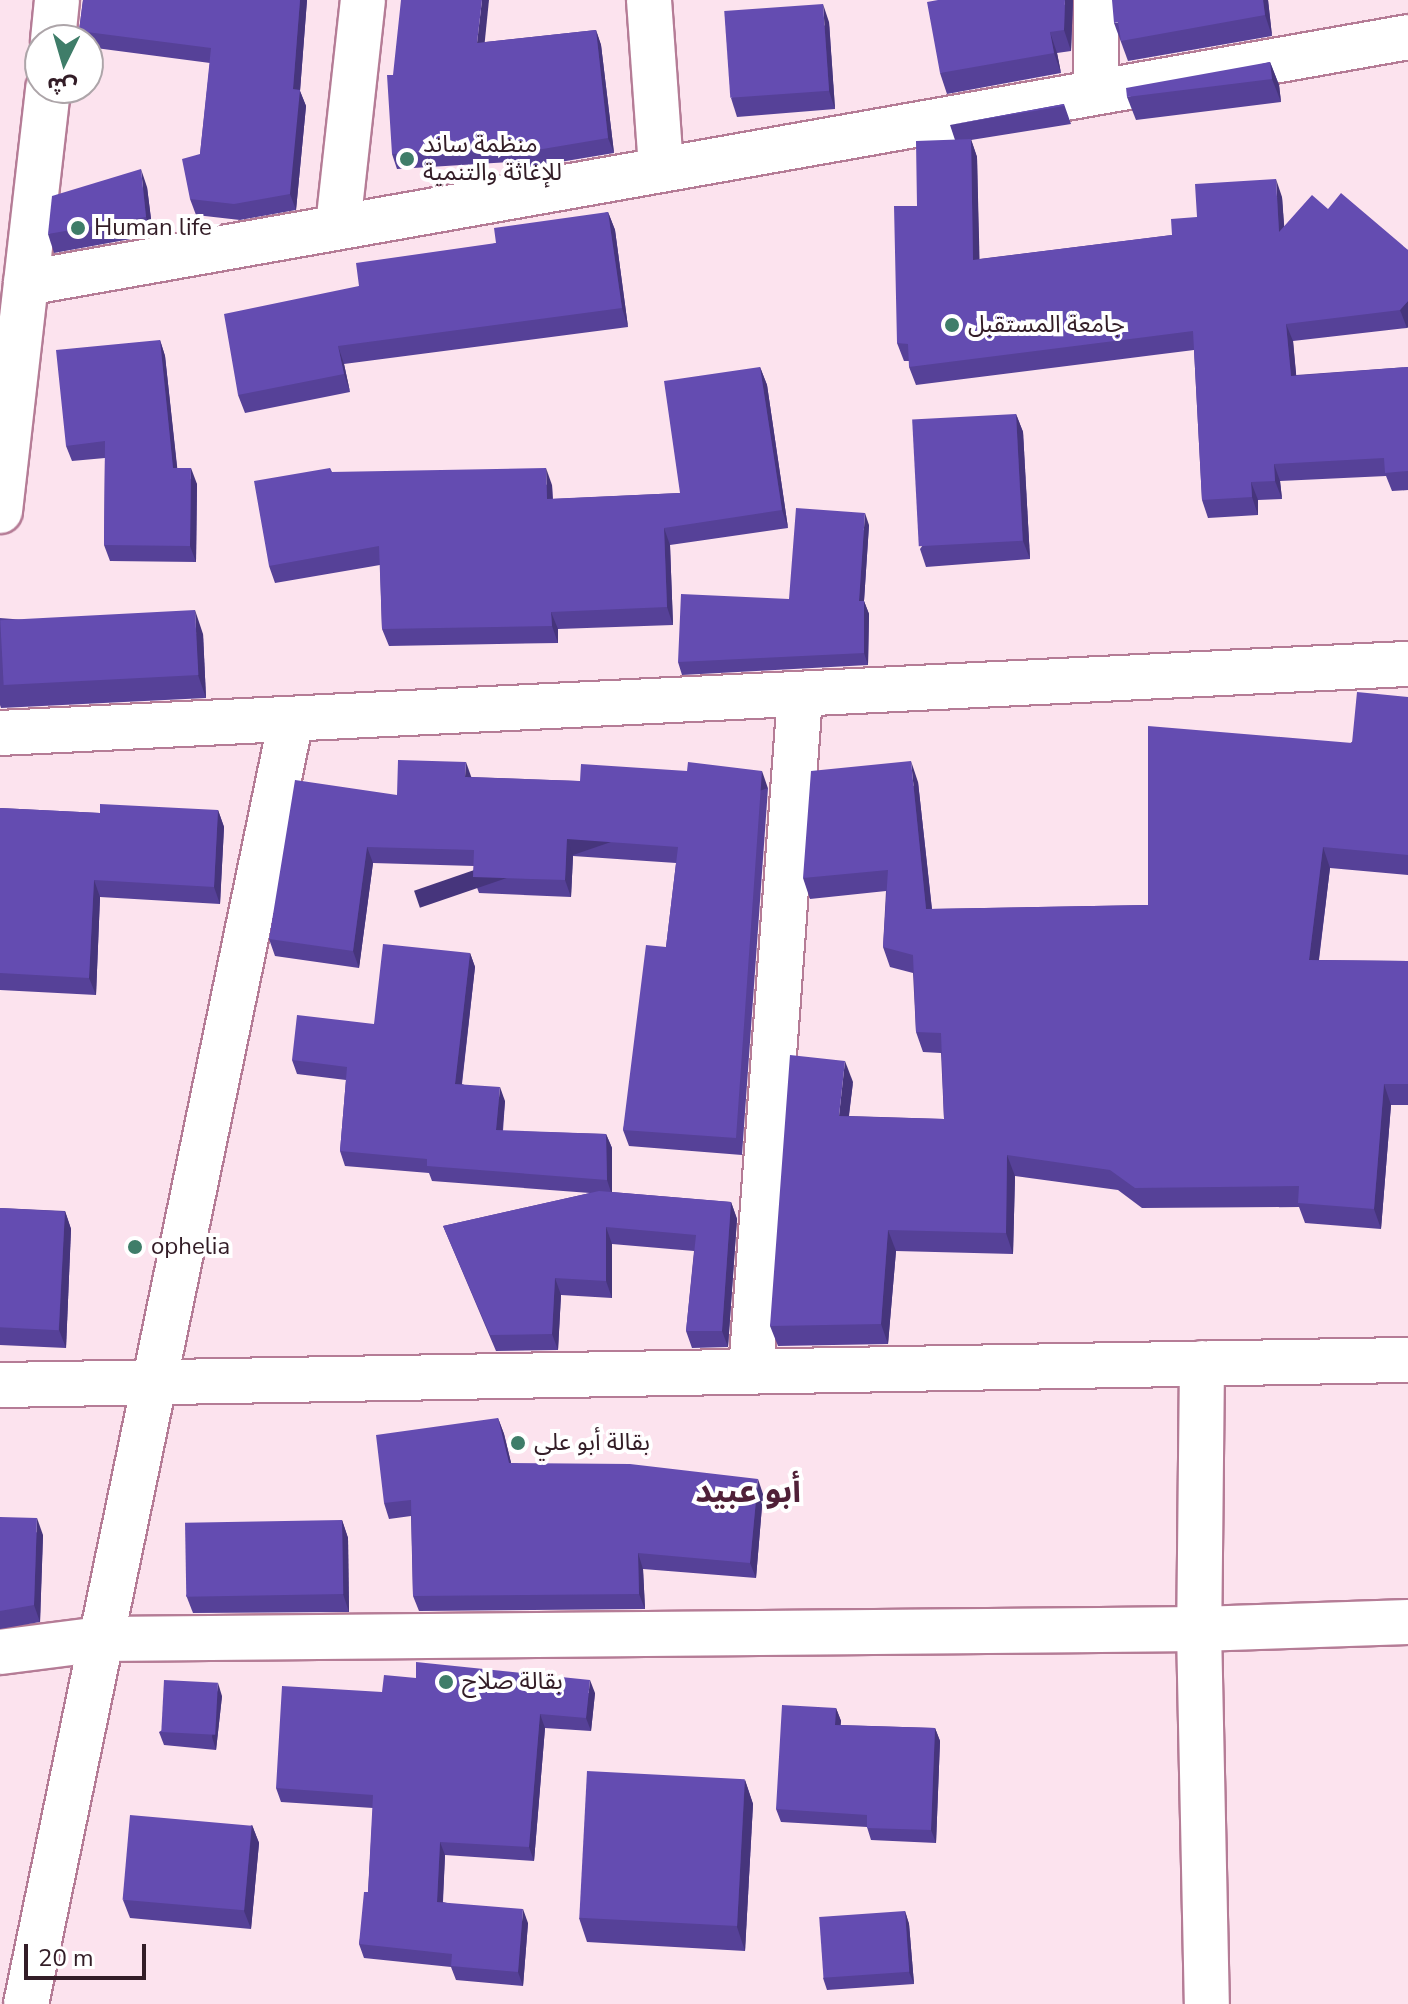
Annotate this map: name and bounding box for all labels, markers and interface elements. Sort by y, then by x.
north arrow [24,24,104,104]
text: ش [46,70,78,102]
place label: منظمة ساند للإغاثة والتنمية [423,131,562,187]
marker: منظمة ساند للإغاثة والتنمية [398,150,416,168]
place label: Human life [94,214,212,242]
marker: Human life [69,219,87,237]
place label: جامعة المستقبل [968,311,1125,339]
marker: جامعة المستقبل [943,316,961,334]
place label: ophelia [151,1233,230,1261]
marker: ophelia [126,1238,144,1256]
place label: بقالة أبو علي [534,1429,650,1457]
marker: بقالة أبو علي [509,1434,527,1452]
district label: أبو عبيد [695,1473,801,1511]
place label: بقالة صلاح [462,1668,563,1696]
marker: بقالة صلاح [437,1673,455,1691]
scale bar [28,1928,150,1978]
text: 20 m [38,1942,94,1974]

